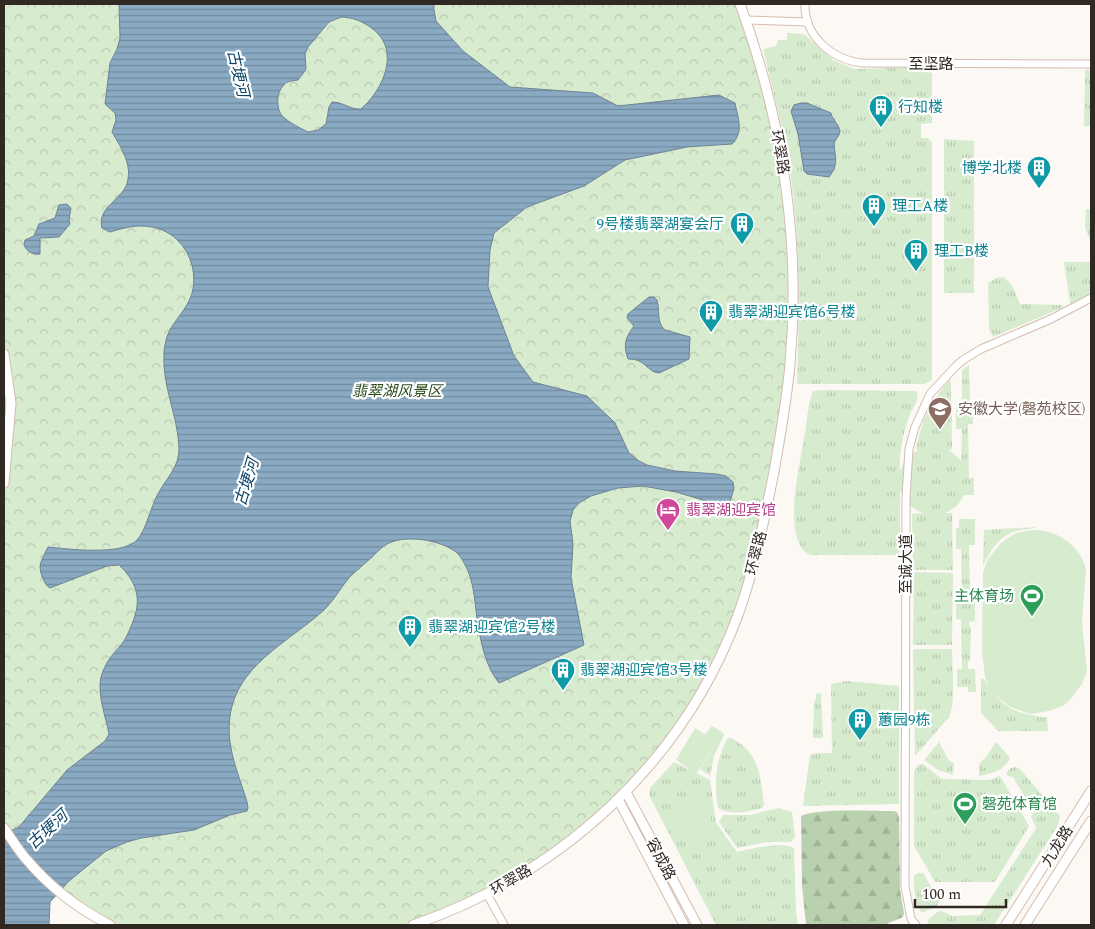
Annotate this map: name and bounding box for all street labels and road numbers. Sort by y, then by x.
street label: 至坚路 [908,53,954,76]
street label: 环翠路 [764,128,795,176]
street label: 环翠路 [740,528,773,578]
street label: 至诚大道 [895,534,918,594]
street label: 九龙路 [1036,821,1079,871]
street label: 容成路 [640,834,681,885]
street label: 环翠路 [486,859,536,902]

